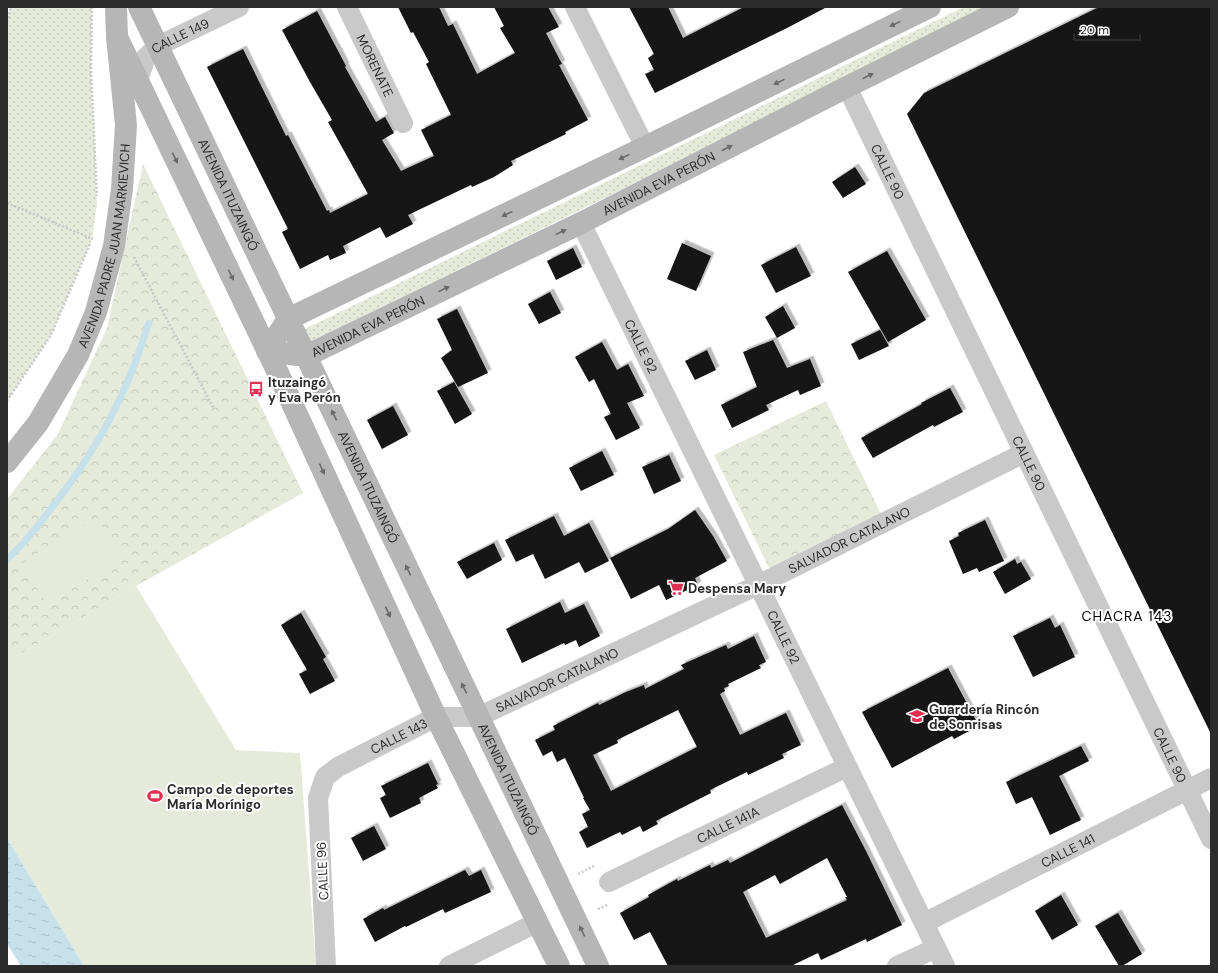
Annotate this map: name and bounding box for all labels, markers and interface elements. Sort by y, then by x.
street label: CALLE 149 [148,15,212,57]
scale bar [1074,16,1140,42]
one-way arrow [890,21,901,27]
text: 20 m [1080,22,1109,38]
street label: MORENATE [353,32,397,100]
one-way arrow [862,73,874,80]
one-way arrow [773,78,784,85]
street label: AVENIDA ITUZAINGÓ [194,136,262,254]
street label: CALLE 90 [867,141,908,202]
street label: AVENIDA PADRE JUAN MARKIEVICH [74,143,134,351]
one-way arrow [722,145,733,151]
street label: AVENIDA EVA PERÓN [600,148,718,220]
one-way arrow [172,152,178,163]
one-way arrow [619,154,630,160]
one-way arrow [501,211,513,217]
one-way arrow [556,229,567,235]
one-way arrow [228,269,234,281]
one-way arrow [439,286,450,292]
street label: AVENIDA EVA PERÓN [308,292,428,361]
street label: CALLE 92 [620,317,661,376]
place label: Ituzaingó y Eva Perón [268,374,341,406]
bus stop icon: Ituzaingó y Eva Perón [247,380,265,398]
one-way arrow [331,409,337,421]
street label: AVENIDA ITUZAINGÓ [334,428,402,546]
street label: CALLE 90 [1008,433,1049,494]
one-way arrow [319,463,325,474]
street label: SALVADOR CATALANO [786,503,913,578]
one-way arrow [405,565,411,576]
supermarket icon: Despensa Mary [667,579,685,597]
place label: Despensa Mary [688,580,786,597]
one-way arrow [385,607,391,618]
district label: CHACRA 143 [1082,607,1172,625]
street label: CALLE 92 [763,608,804,667]
street label: SALVADOR CATALANO [493,644,621,716]
one-way arrow [461,682,467,693]
place label: Guardería Rincón de Sonrisas [929,701,1039,733]
school or university icon: Guardería Rincón de Sonrisas [908,707,926,725]
street label: CALLE 143 [368,715,430,758]
street label: AVENIDA ITUZAINGÓ [474,720,542,838]
street label: CALLE 90 [1149,725,1190,786]
place label: Campo de deportes María Morínigo [167,781,294,813]
sports icon: Campo de deportes María Morínigo [146,787,164,805]
street label: CALLE 141A [694,803,762,847]
street label: CALLE 141 [1038,830,1098,872]
street label: CALLE 96 [312,841,333,901]
one-way arrow [579,925,585,936]

